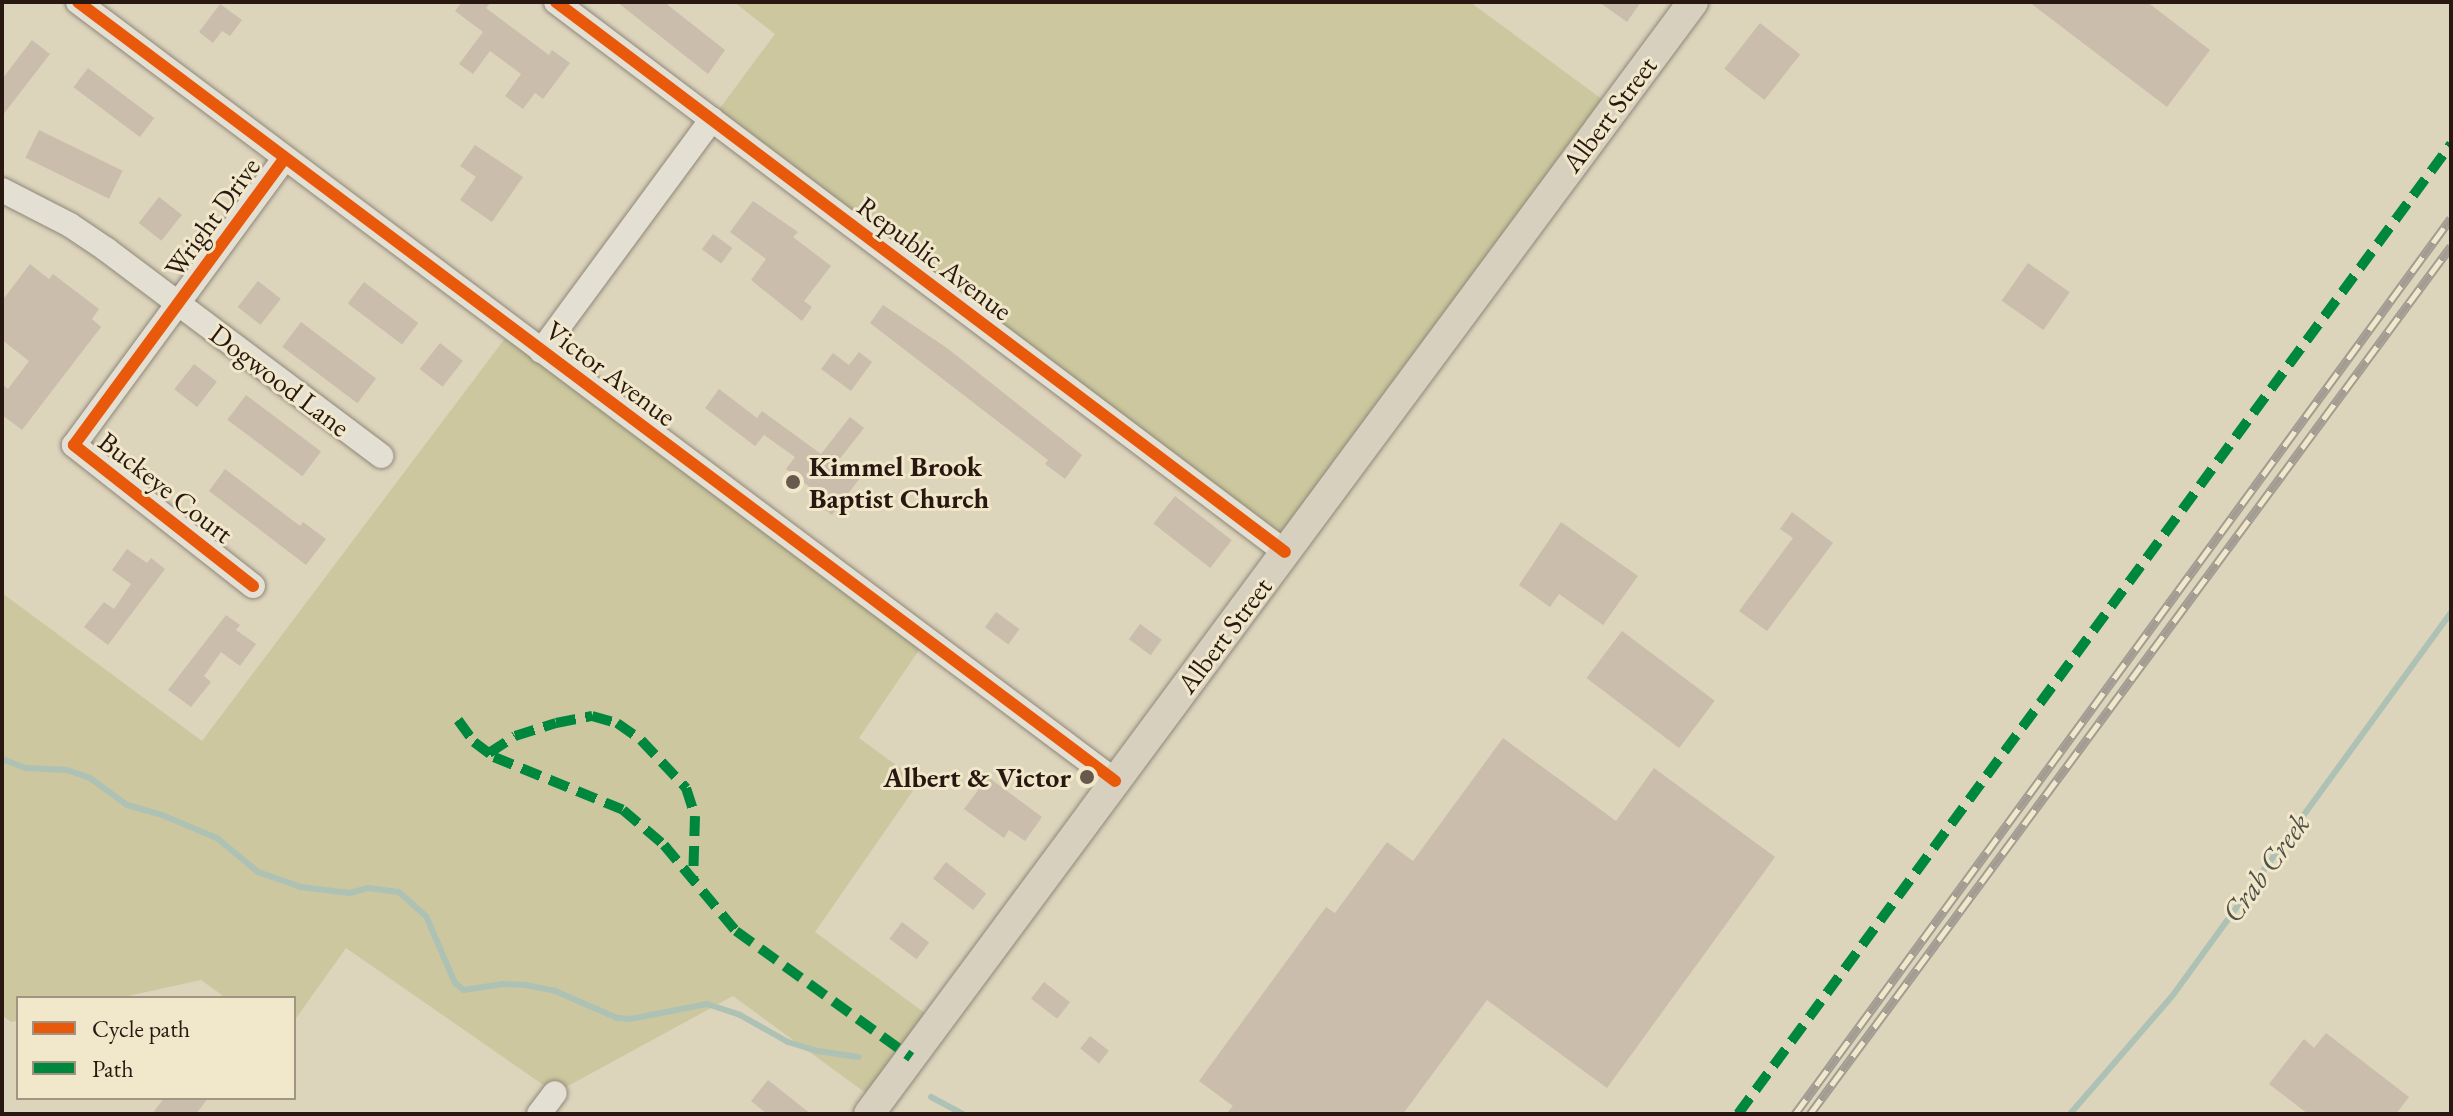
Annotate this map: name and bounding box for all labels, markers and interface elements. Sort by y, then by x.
street label: Albert Street [1554,49,1664,179]
street label: Wright Drive [157,150,267,284]
street label: Republic Avenue [851,189,1019,327]
street label: Victor Avenue [539,313,683,433]
street label: Dogwood Lane [203,317,357,443]
street label: Buckeye Court [92,424,240,550]
place label: Kimmel Brook Baptist Church [809,449,989,515]
marker: Kimmel Brook Baptist Church [784,473,802,491]
street label: Albert Street [1169,570,1279,700]
place label: Albert & Victor [883,760,1071,794]
marker: Albert & Victor [1078,768,1096,786]
water label: Crab Creek [2214,806,2318,930]
legend [16,996,296,1100]
text: Cycle path [92,1013,190,1044]
text: Path [92,1053,134,1084]

